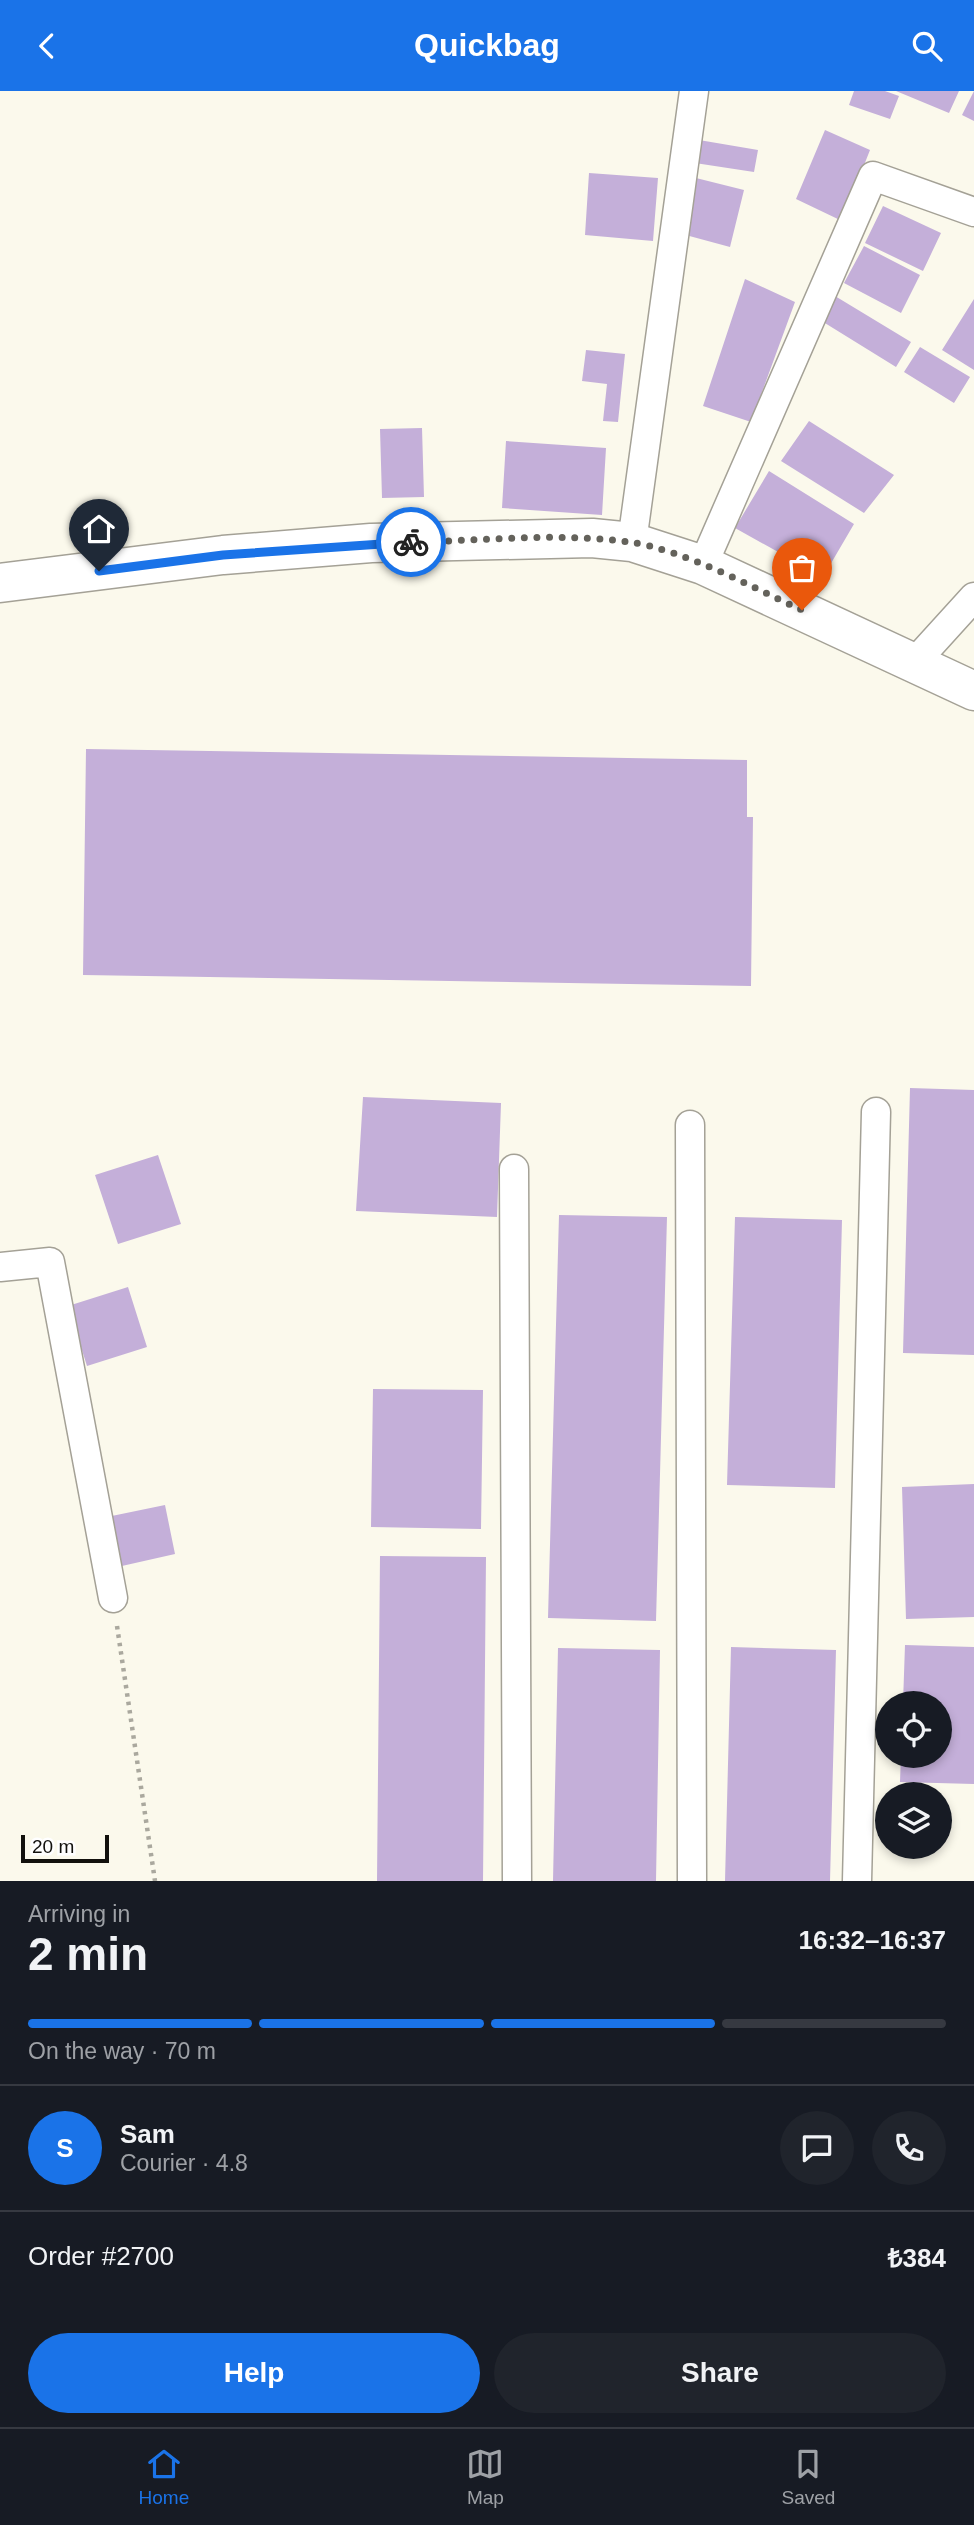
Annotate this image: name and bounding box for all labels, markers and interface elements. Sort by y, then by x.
icon: back [28,27,66,65]
text: Quickbag [414,27,560,63]
icon: search [908,27,946,65]
pin [69,499,129,571]
courier [376,507,446,577]
icon: home [80,510,118,548]
icon: bike [392,523,430,561]
pin [772,538,832,610]
icon: bag [783,549,821,587]
map controls [875,1691,952,1859]
button: locate [875,1691,952,1768]
button: layers [875,1782,952,1859]
scale bar [21,1832,108,1864]
text: 20 m [32,1836,74,1857]
text: Arriving in [28,1901,130,1927]
text: 16:32–16:37 [799,1925,946,1955]
text: 2 min [28,1928,148,1980]
text: On the way · 70 m [28,2038,216,2064]
button: chat [780,2111,854,2185]
button: phone [872,2111,946,2185]
text: Sam [120,2119,175,2149]
text: S [56,2133,74,2163]
text: Courier · 4.8 [120,2150,248,2176]
text: Order #2700 [28,2241,174,2271]
text: ₺384 [888,2243,946,2273]
button: Help [28,2333,480,2413]
button: Share [494,2333,946,2413]
tab: Home [139,2445,189,2509]
tab: Map [466,2445,504,2509]
tab: Saved [782,2445,835,2509]

